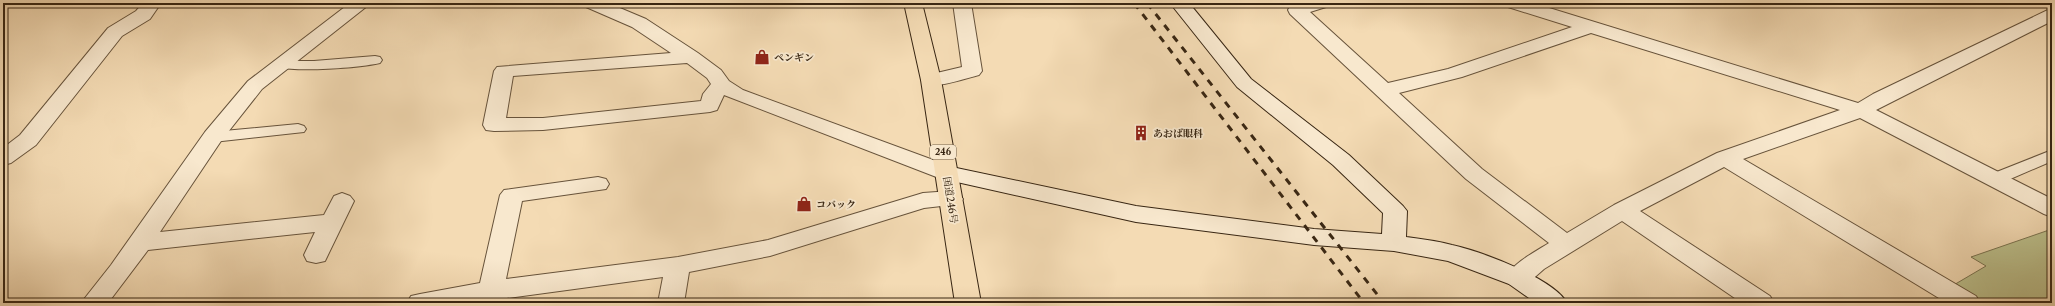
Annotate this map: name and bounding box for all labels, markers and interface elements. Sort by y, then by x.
shop icon: ペンギン [753,48,771,66]
place label: ペンギン [774,51,814,64]
building icon: あおば眼科 [1132,124,1150,142]
place label: あおば眼科 [1153,127,1203,140]
road number: 246 [930,145,956,159]
street label: 国道246号 [940,176,961,224]
shop icon: コバック [795,195,813,213]
place label: コバック [816,198,856,211]

